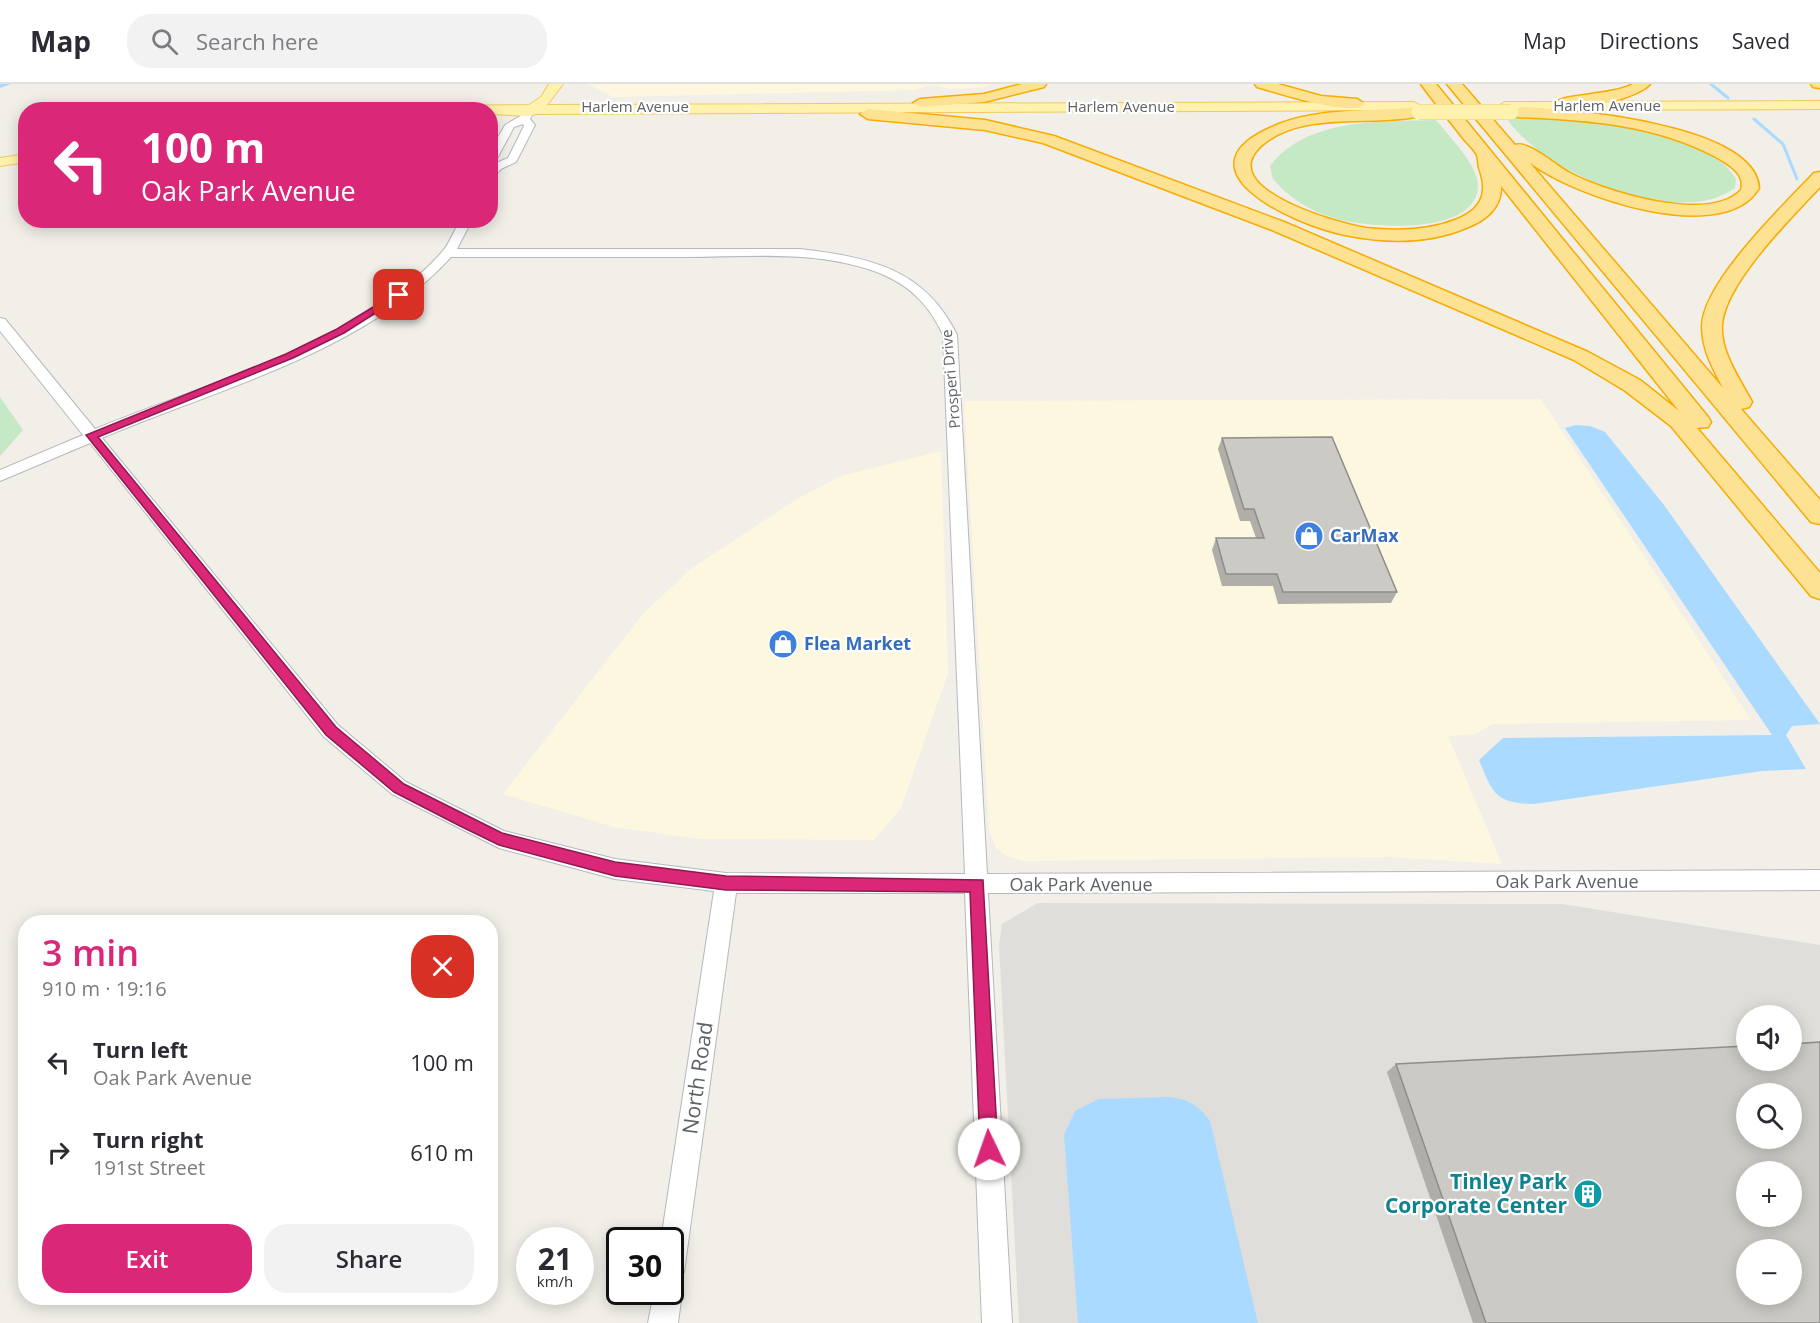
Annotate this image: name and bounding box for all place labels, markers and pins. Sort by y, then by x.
pin [373,269,424,320]
shop icon: CarMax [1293,520,1325,552]
place label: CarMax [1330,523,1399,547]
shop icon: Flea Market [767,628,799,660]
place label: Flea Market [804,631,911,655]
place label: Tinley Park Corporate Center [1385,1167,1568,1219]
building icon: Tinley Park Corporate Center [1572,1178,1604,1210]

